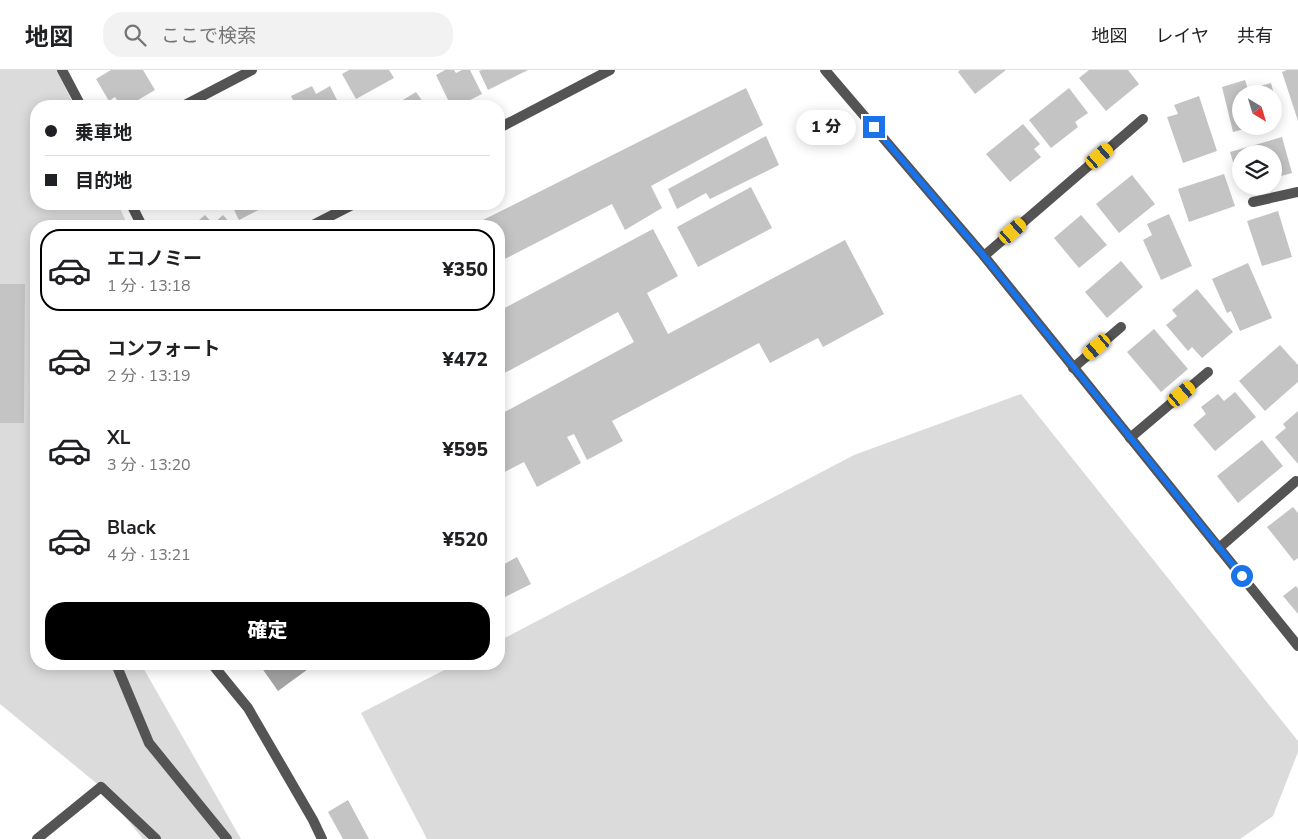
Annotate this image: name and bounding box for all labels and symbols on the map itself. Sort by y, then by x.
north arrow [1232,85,1282,135]
callout: 1 分 [796,110,856,144]
route end [863,116,885,138]
car [1083,140,1116,172]
car [996,215,1029,247]
car [1080,332,1113,362]
car [1165,379,1198,409]
route start [1231,565,1253,587]

